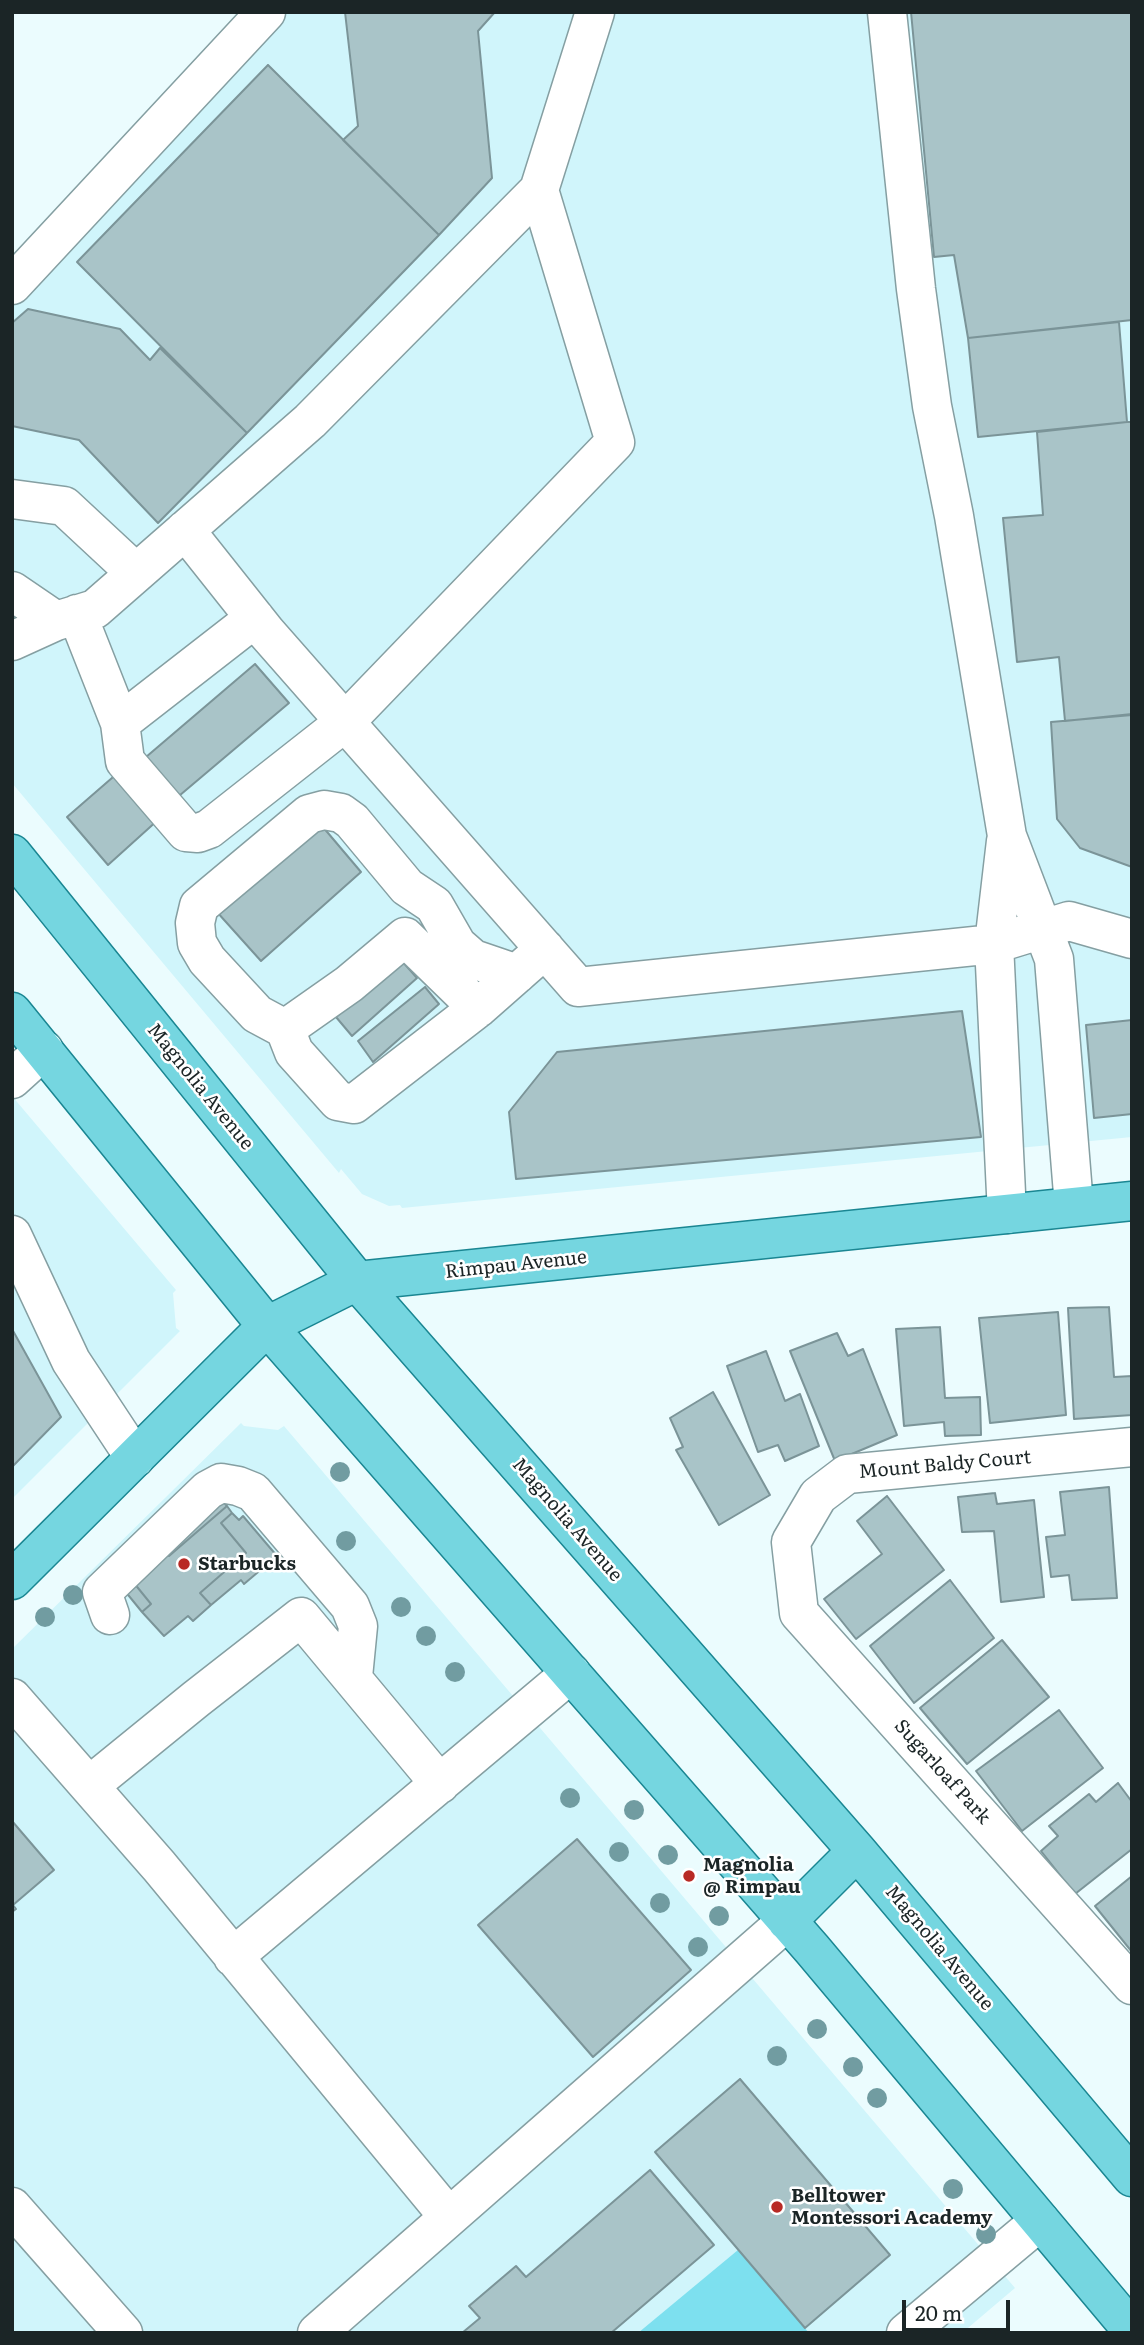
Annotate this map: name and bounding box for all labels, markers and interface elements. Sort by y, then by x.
street label: Magnolia Avenue [142,1019,258,1155]
street label: Rimpau Avenue [444,1246,588,1284]
street label: Mount Baldy Court [858,1446,1032,1484]
street label: Magnolia Avenue [507,1454,627,1586]
place label: Starbucks [198,1553,296,1575]
marker: Starbucks [176,1556,192,1572]
street label: Sugarloaf Park [889,1715,995,1829]
place label: Magnolia @ Rimpau [703,1854,801,1898]
marker: Magnolia @ Rimpau [681,1868,697,1884]
street label: Magnolia Avenue [880,1881,998,2015]
place label: Belltower Montessori Academy [791,2185,992,2229]
marker: Belltower Montessori Academy [769,2199,785,2215]
scale bar [906,2286,1014,2330]
text: 20 m [915,2296,962,2327]

